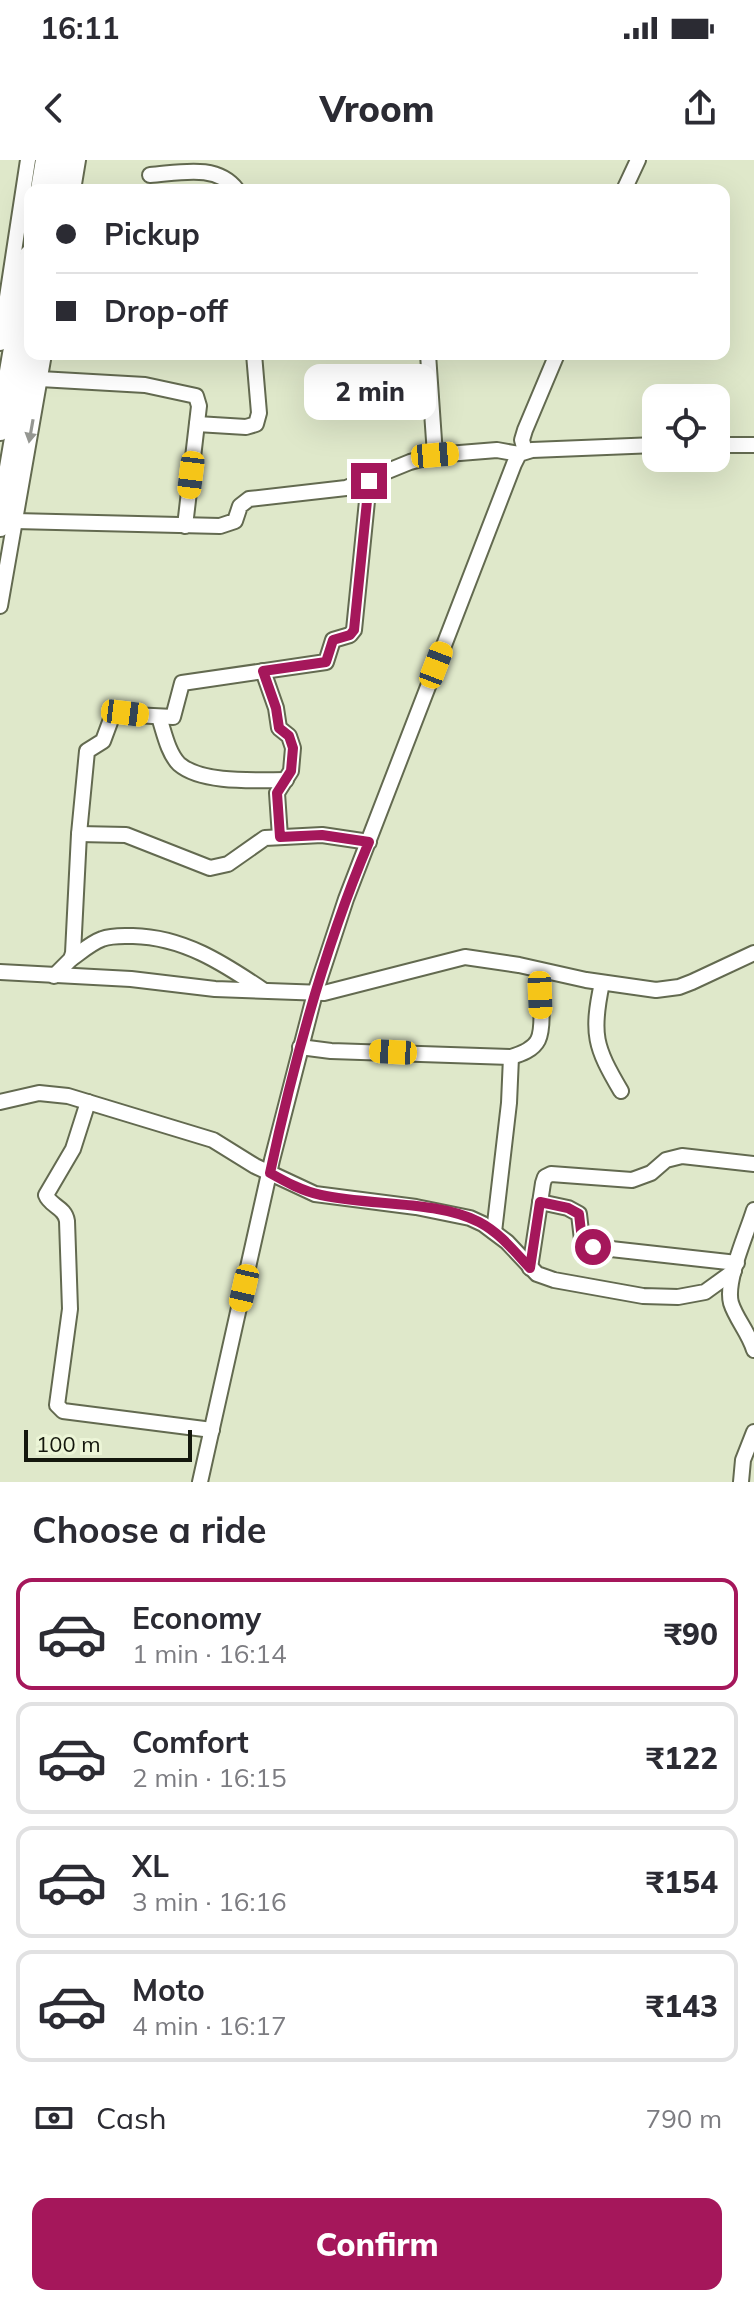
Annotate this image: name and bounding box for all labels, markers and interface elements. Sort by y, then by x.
text: 16:11 [40,9,119,47]
icon: back [32,86,76,130]
text: Vroom [319,86,435,131]
icon: share [678,86,722,130]
text: Pickup [104,215,200,253]
text: Drop-off [104,292,228,330]
callout: 2 min [303,365,435,421]
text: 2 min [335,375,405,408]
map controls [642,384,730,472]
button: locate [642,384,730,472]
one-way arrow [24,419,37,444]
car [410,441,460,469]
car [176,450,206,500]
route end [351,463,387,499]
car [416,638,456,692]
car [100,698,150,728]
car [527,971,553,1019]
car [368,1039,418,1065]
route start [575,1229,611,1265]
car [227,1262,261,1314]
scale bar [24,1426,192,1462]
text: 100 m [36,1430,101,1458]
text: Choose a ride [32,1507,266,1552]
icon: car [36,1598,108,1670]
text: Economy [132,1599,261,1637]
text: ₹90 [664,1615,718,1653]
text: 1 min · 16:14 [132,1637,287,1670]
icon: car [36,1722,108,1794]
text: Comfort [132,1723,249,1761]
text: ₹122 [646,1739,718,1777]
text: 2 min · 16:15 [132,1761,287,1794]
icon: car [36,1846,108,1918]
text: XL [132,1847,169,1885]
text: ₹154 [646,1863,718,1901]
text: 3 min · 16:16 [132,1885,287,1918]
icon: car [36,1970,108,2042]
text: Moto [132,1971,205,2009]
text: ₹143 [646,1987,718,2025]
text: 4 min · 16:17 [132,2009,287,2042]
icon: cash [32,2096,76,2140]
text: Cash [96,2099,167,2137]
text: 790 m [646,2102,722,2135]
button: Confirm [32,2198,722,2290]

